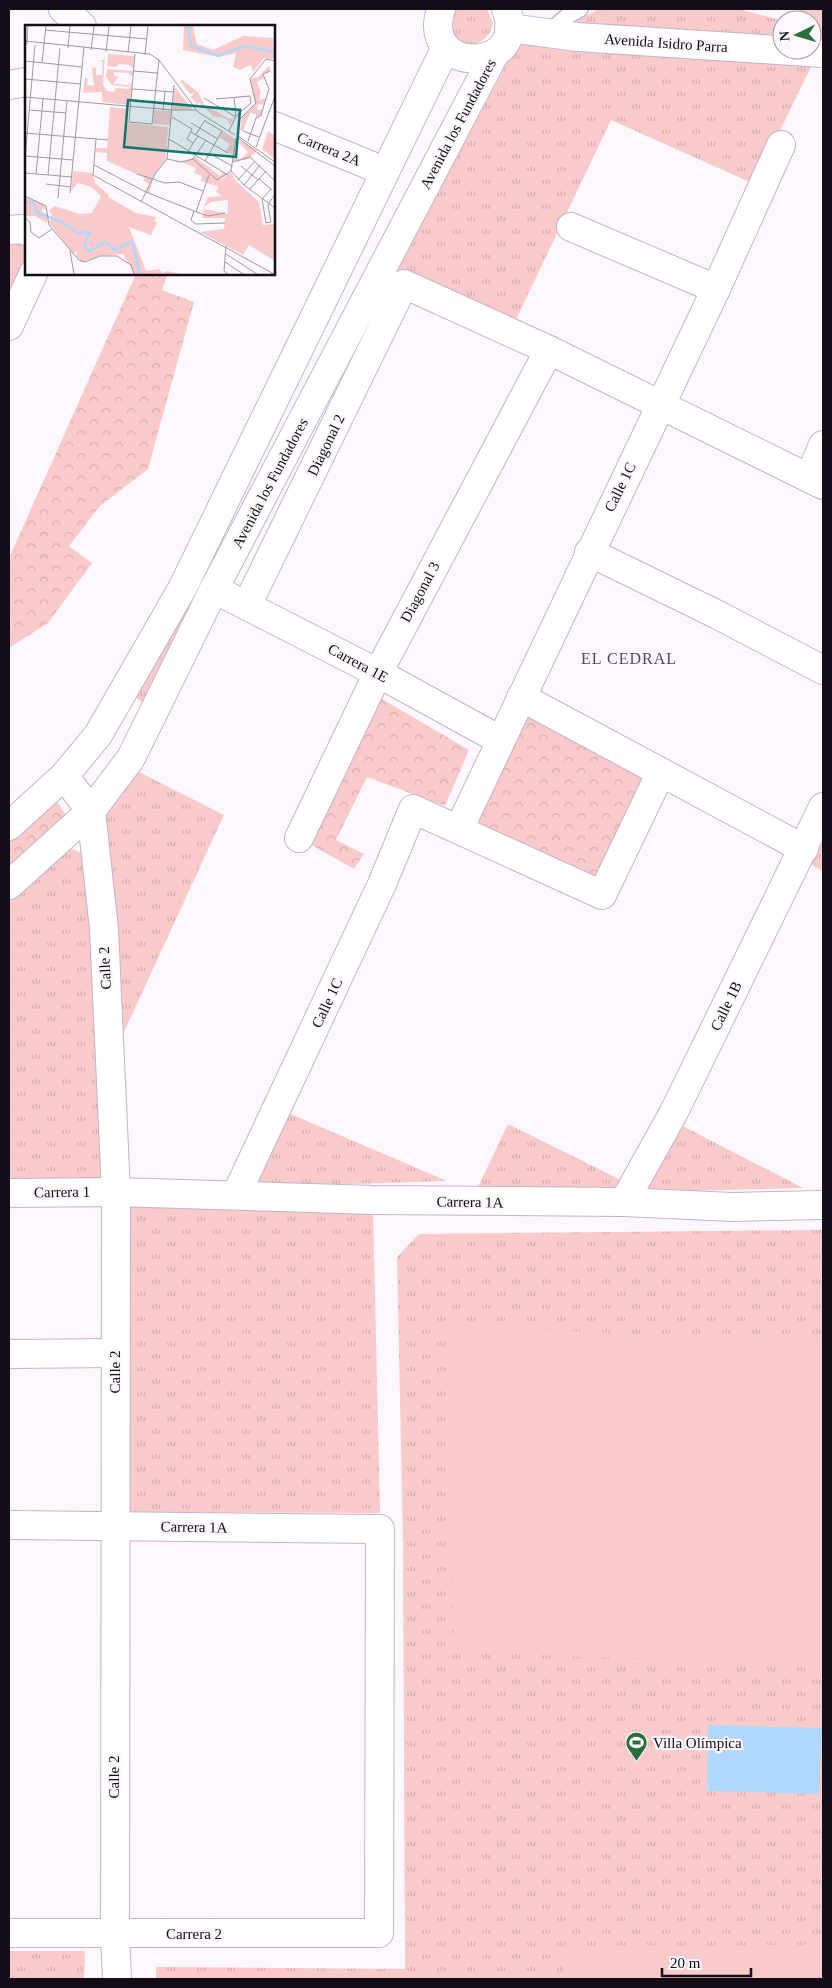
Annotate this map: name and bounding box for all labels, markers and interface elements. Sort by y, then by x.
north arrow [772,10,822,60]
inset map [25,25,275,275]
text: N [777,30,792,42]
street label: Avenida Isidro Parra [604,31,729,55]
street label: Avenida los Fundadores [417,56,499,192]
street label: Carrera 2A [295,129,363,169]
street label: Diagonal 2 [304,412,348,478]
street label: Avenida los Fundadores [229,415,311,551]
street label: Calle 1C [601,460,639,514]
street label: Diagonal 3 [397,559,443,625]
street label: Carrera 1E [325,641,391,685]
district label: EL CEDRAL [581,650,677,667]
street label: Calle 2 [96,946,114,990]
street label: Calle 1C [309,976,345,1030]
street label: Calle 1B [707,979,745,1033]
street label: Carrera 1 [34,1184,90,1200]
street label: Carrera 1A [436,1193,504,1211]
street label: Calle 2 [107,1351,123,1393]
street label: Carrera 1A [160,1518,228,1536]
sports icon: Villa Olímpica [625,1731,649,1762]
place label: Villa Olímpica [653,1735,742,1751]
street label: Calle 2 [106,1756,122,1798]
street label: Carrera 2 [166,1926,222,1942]
scale bar [662,1946,751,1978]
text: 20 m [670,1955,701,1971]

